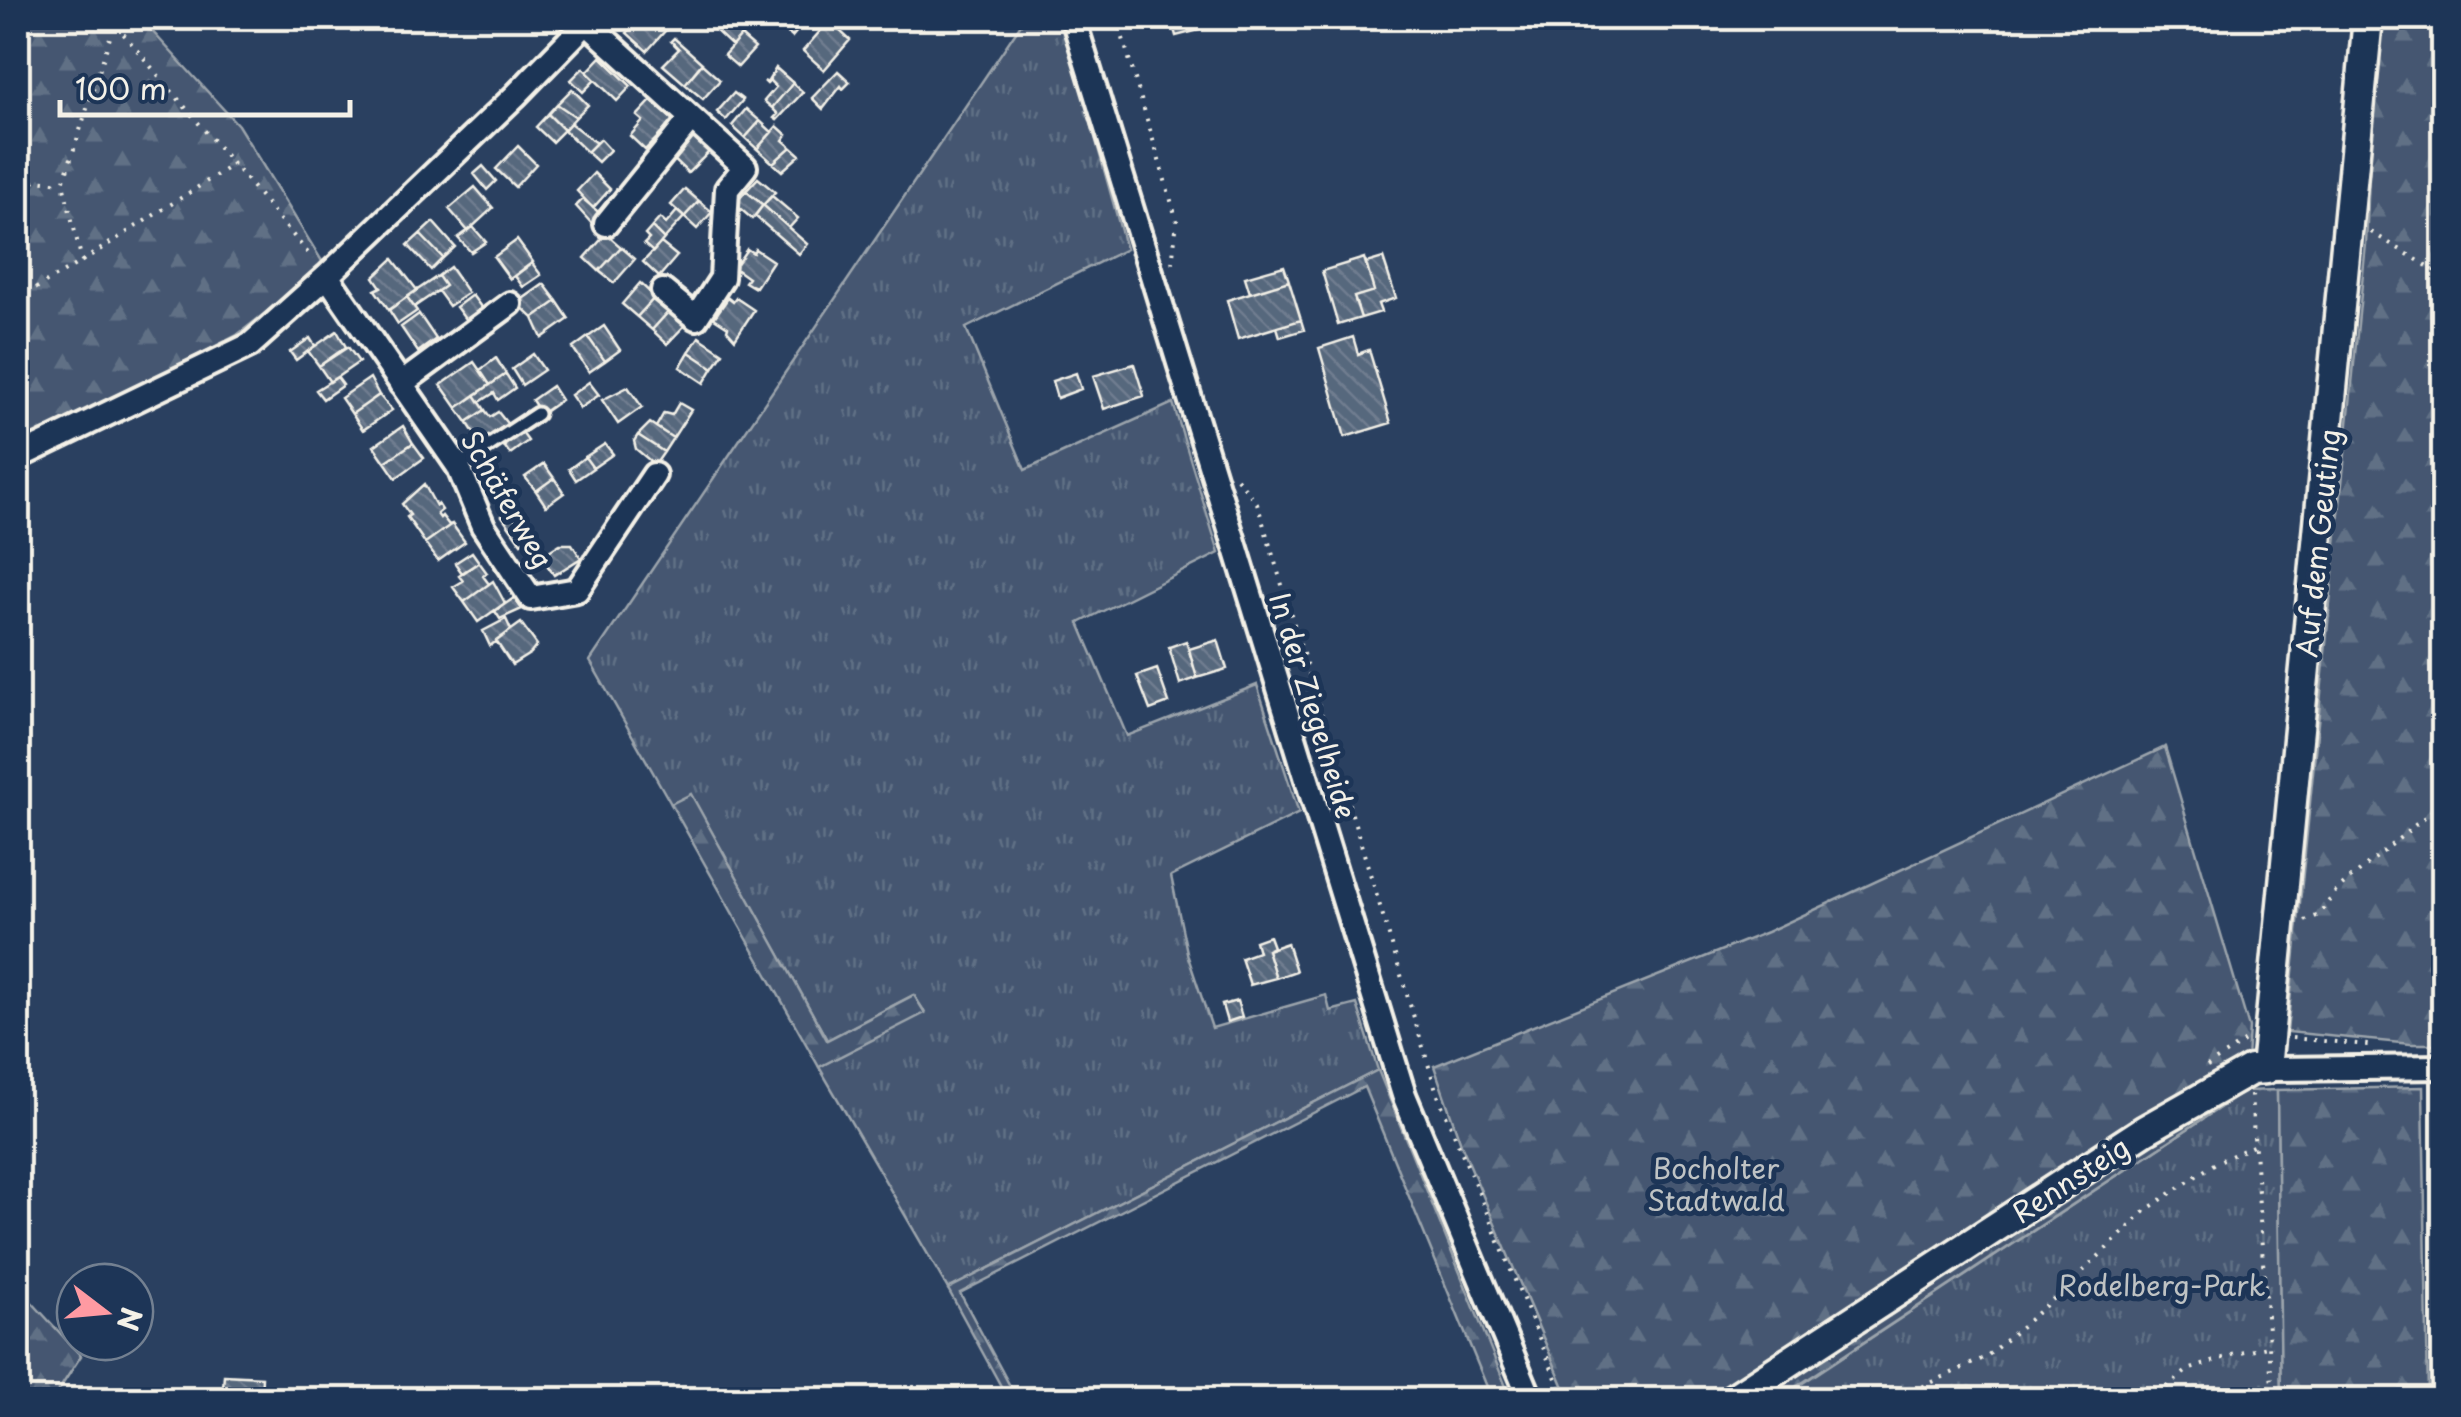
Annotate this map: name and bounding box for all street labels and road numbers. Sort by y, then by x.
street label: Schäferweg [451,422,565,576]
street label: Auf dem Geuting [2284,427,2350,659]
street label: In der Ziegelheide [1259,587,1369,823]
street label: Rennsteig [2003,1125,2137,1233]

